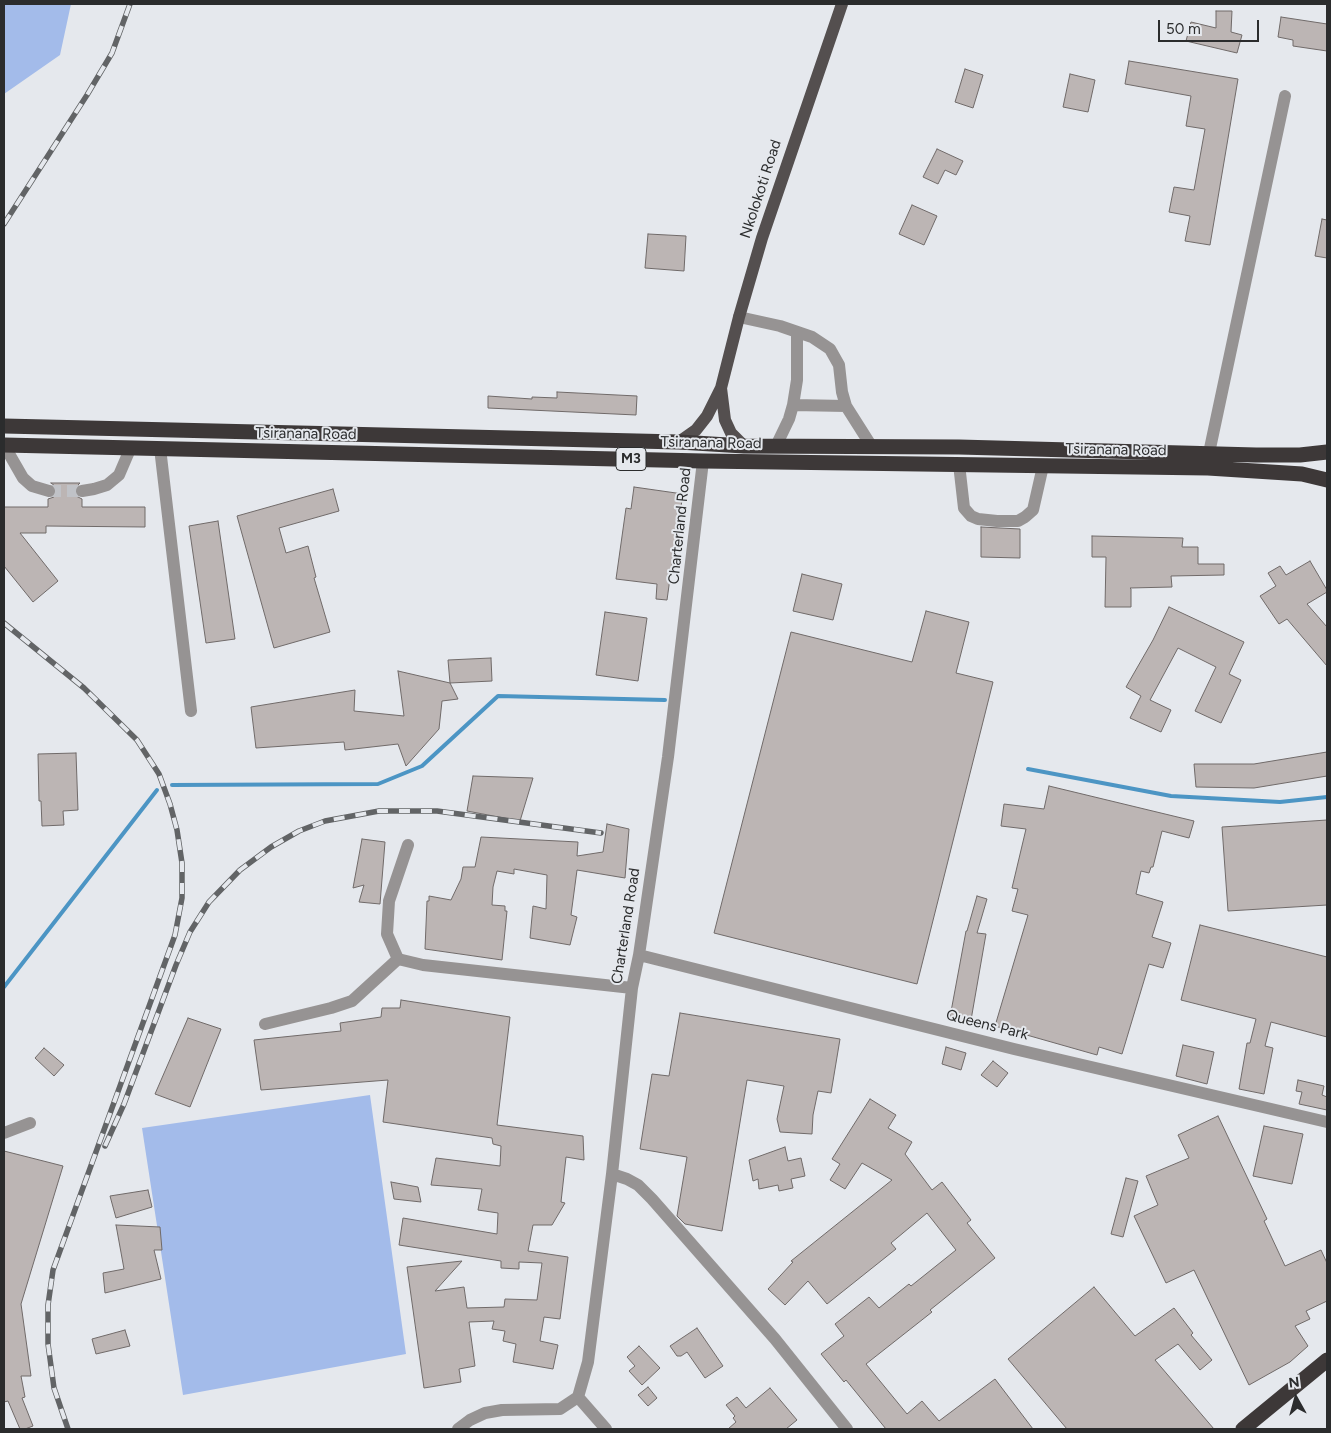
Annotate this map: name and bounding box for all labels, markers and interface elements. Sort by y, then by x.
scale bar [1161,10,1262,42]
text: 50 m [1166,20,1201,38]
street label: Nkolokoti Road [737,137,785,241]
street label: Tsiranana Road [255,424,357,444]
street label: Tsiranana Road [660,433,762,453]
street label: Tsiranana Road [1065,440,1167,460]
road number: M3 [616,448,646,470]
street label: Charterland Road [665,467,695,585]
street label: Charterland Road [608,867,644,985]
street label: Queens Park [944,1006,1030,1044]
north arrow [1271,1373,1321,1423]
text: N [1288,1374,1301,1392]

